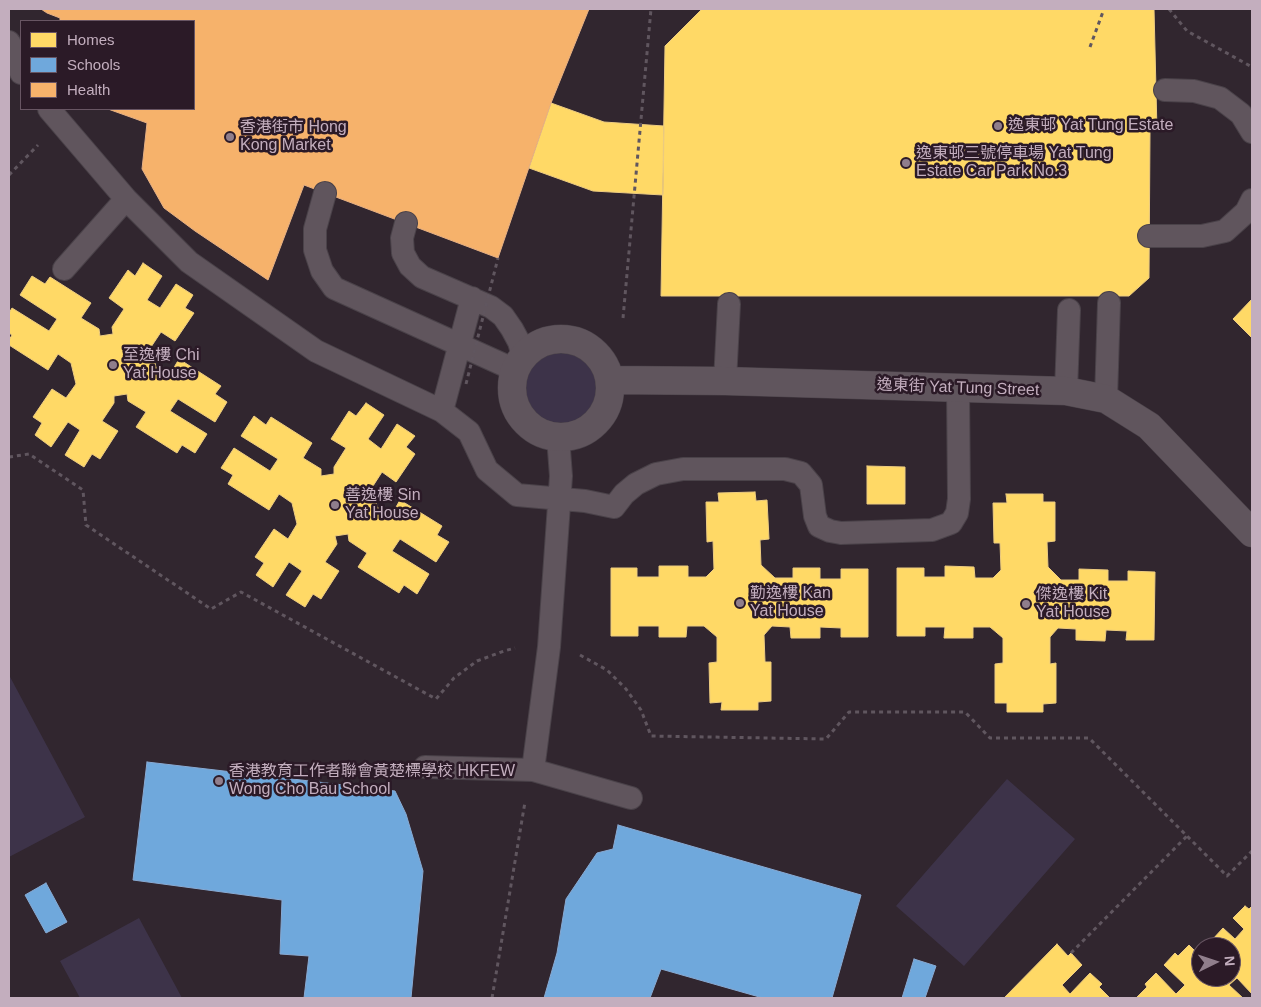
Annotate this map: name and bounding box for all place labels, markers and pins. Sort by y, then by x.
place label: 逸東邨 Yat Tung Estate [1008,116,1173,136]
place label: 香港街市 Hong Kong Market [240,118,347,156]
marker: 逸東邨 Yat Tung Estate [992,120,1004,132]
marker: 香港街市 Hong Kong Market [224,131,236,143]
place label: 逸東邨三號停車場 Yat Tung Estate Car Park No.3 [916,144,1112,182]
marker: 逸東邨三號停車場 Yat Tung Estate Car Park No.3 [900,157,912,169]
place label: 至逸樓 Chi Yat House [123,346,199,384]
marker: 至逸樓 Chi Yat House [107,359,119,371]
place label: 善逸樓 Sin Yat House [345,486,421,524]
marker: 善逸樓 Sin Yat House [329,499,341,511]
place label: 勤逸樓 Kan Yat House [750,584,831,622]
place label: 傑逸樓 Kit Yat House [1036,585,1110,623]
marker: 勤逸樓 Kan Yat House [734,597,746,609]
marker: 傑逸樓 Kit Yat House [1020,598,1032,610]
place label: 香港教育工作者聯會黃楚標學校 HKFEW Wong Cho Bau School [229,762,515,800]
marker: 香港教育工作者聯會黃楚標學校 HKFEW Wong Cho Bau School [213,775,225,787]

